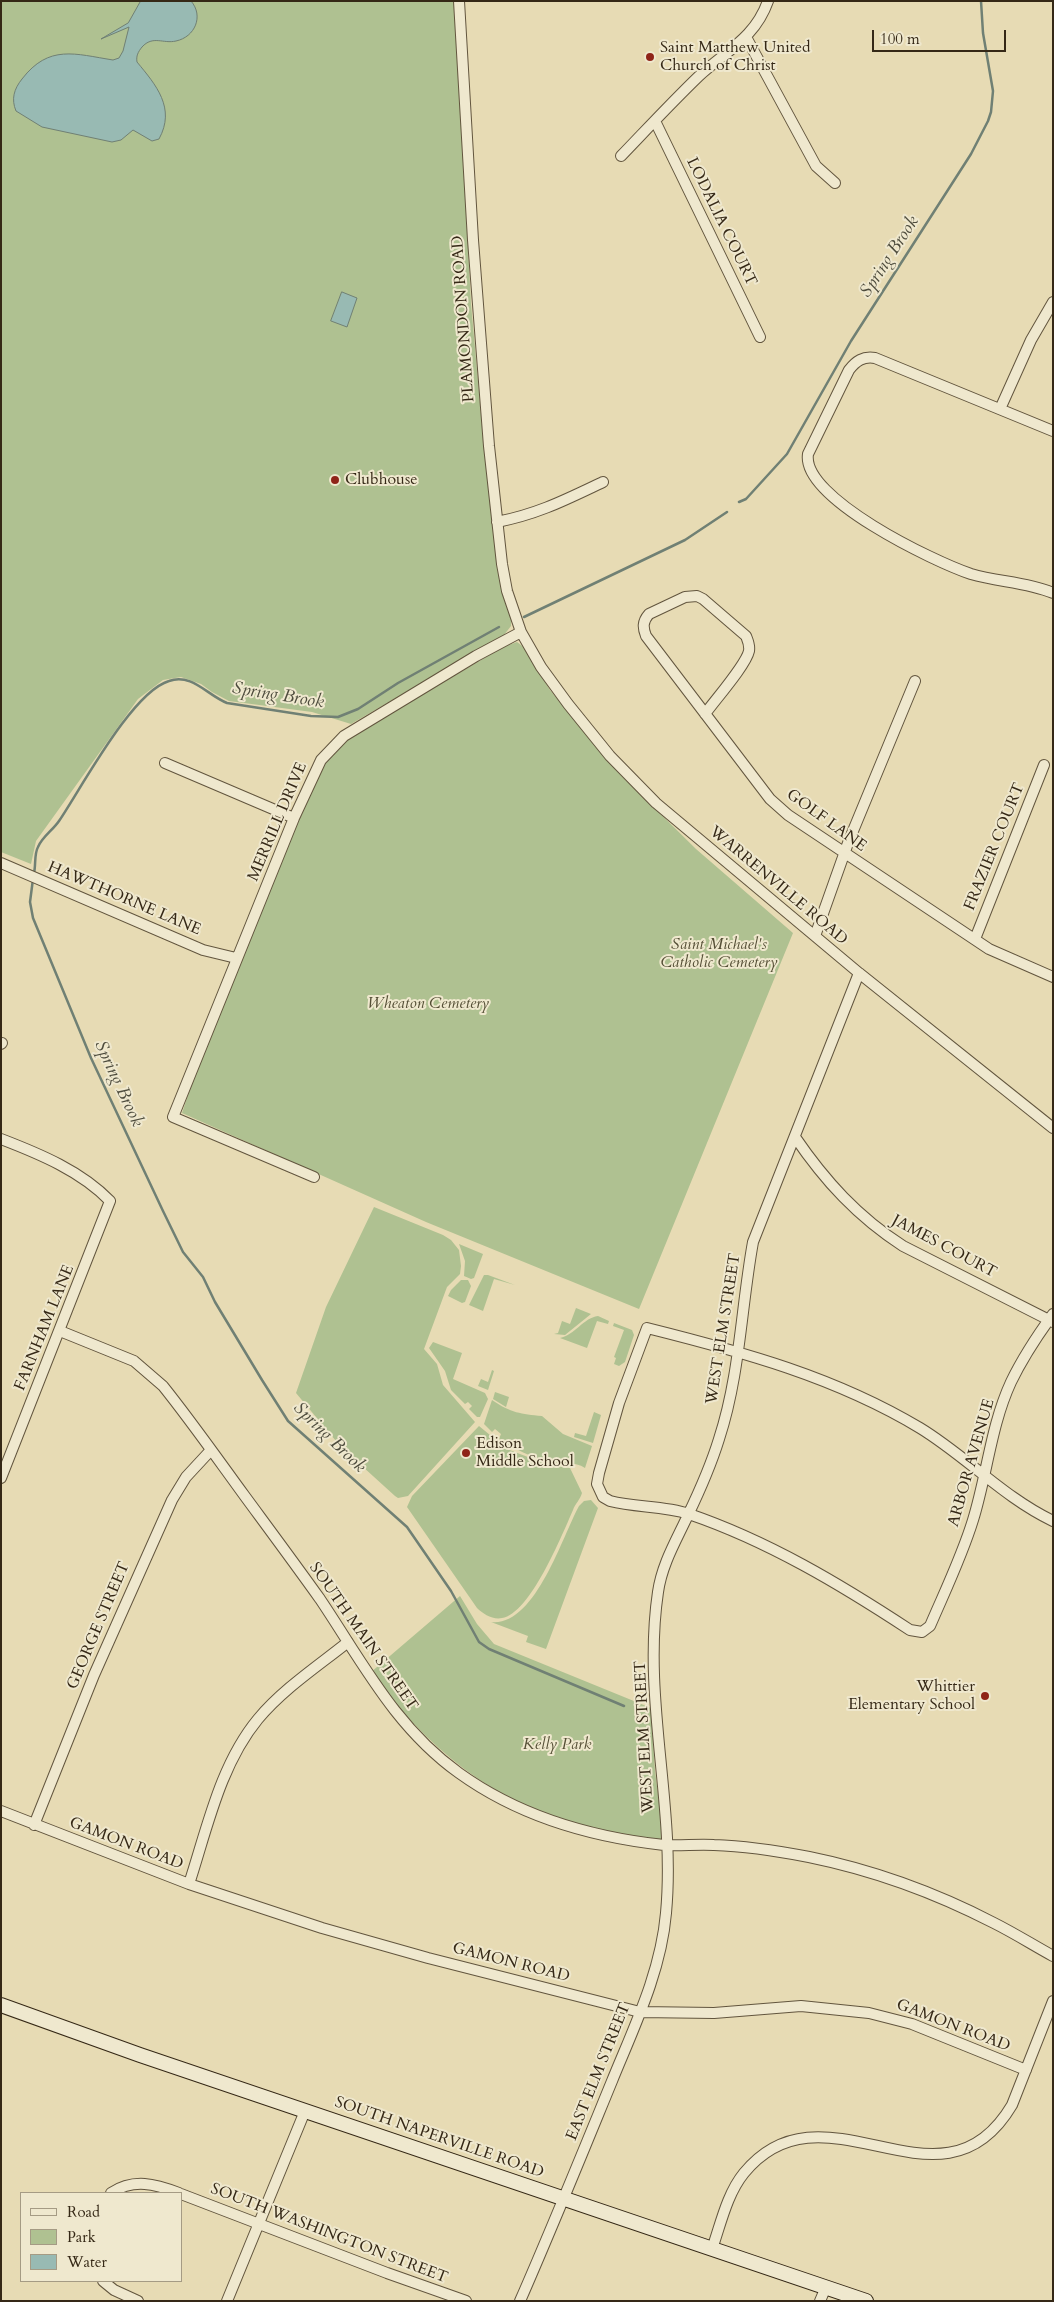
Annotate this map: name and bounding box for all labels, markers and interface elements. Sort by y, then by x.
scale bar [874,20,1008,52]
text: 100 m [880,29,920,49]
place label: Saint Matthew United Church of Christ [660,38,811,76]
marker: Saint Matthew United Church of Christ [644,51,656,63]
street label: LODALIA COURT [682,155,760,289]
water label: Spring Brook [856,212,924,302]
street label: PLAMONDON ROAD [449,235,479,403]
place label: Clubhouse [345,470,418,490]
marker: Clubhouse [329,474,341,486]
water label: Spring Brook [231,678,325,714]
street label: MERRILL DRIVE [244,760,312,884]
street label: FRAZIER COURT [961,781,1029,913]
street label: GOLF LANE [782,786,870,856]
street label: WARRENVILLE ROAD [705,822,851,950]
street label: HAWTHORNE LANE [44,858,204,940]
park label: Saint Michael's Catholic Cemetery [661,935,777,973]
park label: Wheaton Cemetery [367,994,489,1014]
water label: Spring Brook [89,1037,147,1131]
street label: JAMES COURT [888,1211,1000,1283]
street label: WEST ELM STREET [703,1252,745,1406]
street label: FARNHAM LANE [11,1262,79,1394]
street label: ARBOR AVENUE [945,1397,999,1529]
water label: Spring Brook [288,1398,370,1478]
place label: Edison Middle School [476,1434,574,1472]
marker: Edison Middle School [460,1447,472,1459]
street label: GEORGE STREET [63,1559,135,1693]
street label: SOUTH MAIN STREET [305,1559,421,1715]
street label: WEST ELM STREET [631,1660,659,1814]
place label: Whittier Elementary School [848,1677,975,1715]
marker: Whittier Elementary School [979,1690,991,1702]
park label: Kelly Park [523,1735,591,1755]
street label: GAMON ROAD [66,1814,186,1874]
street label: GAMON ROAD [450,1939,572,1987]
street label: GAMON ROAD [893,1996,1013,2056]
street label: EAST ELM STREET [563,2000,635,2144]
street label: SOUTH NAPERVILLE ROAD [332,2093,546,2183]
street label: SOUTH WASHINGTON STREET [208,2180,450,2288]
legend [20,2192,182,2282]
text: Road [67,2202,100,2222]
text: Park [67,2227,96,2247]
text: Water [67,2252,107,2272]

